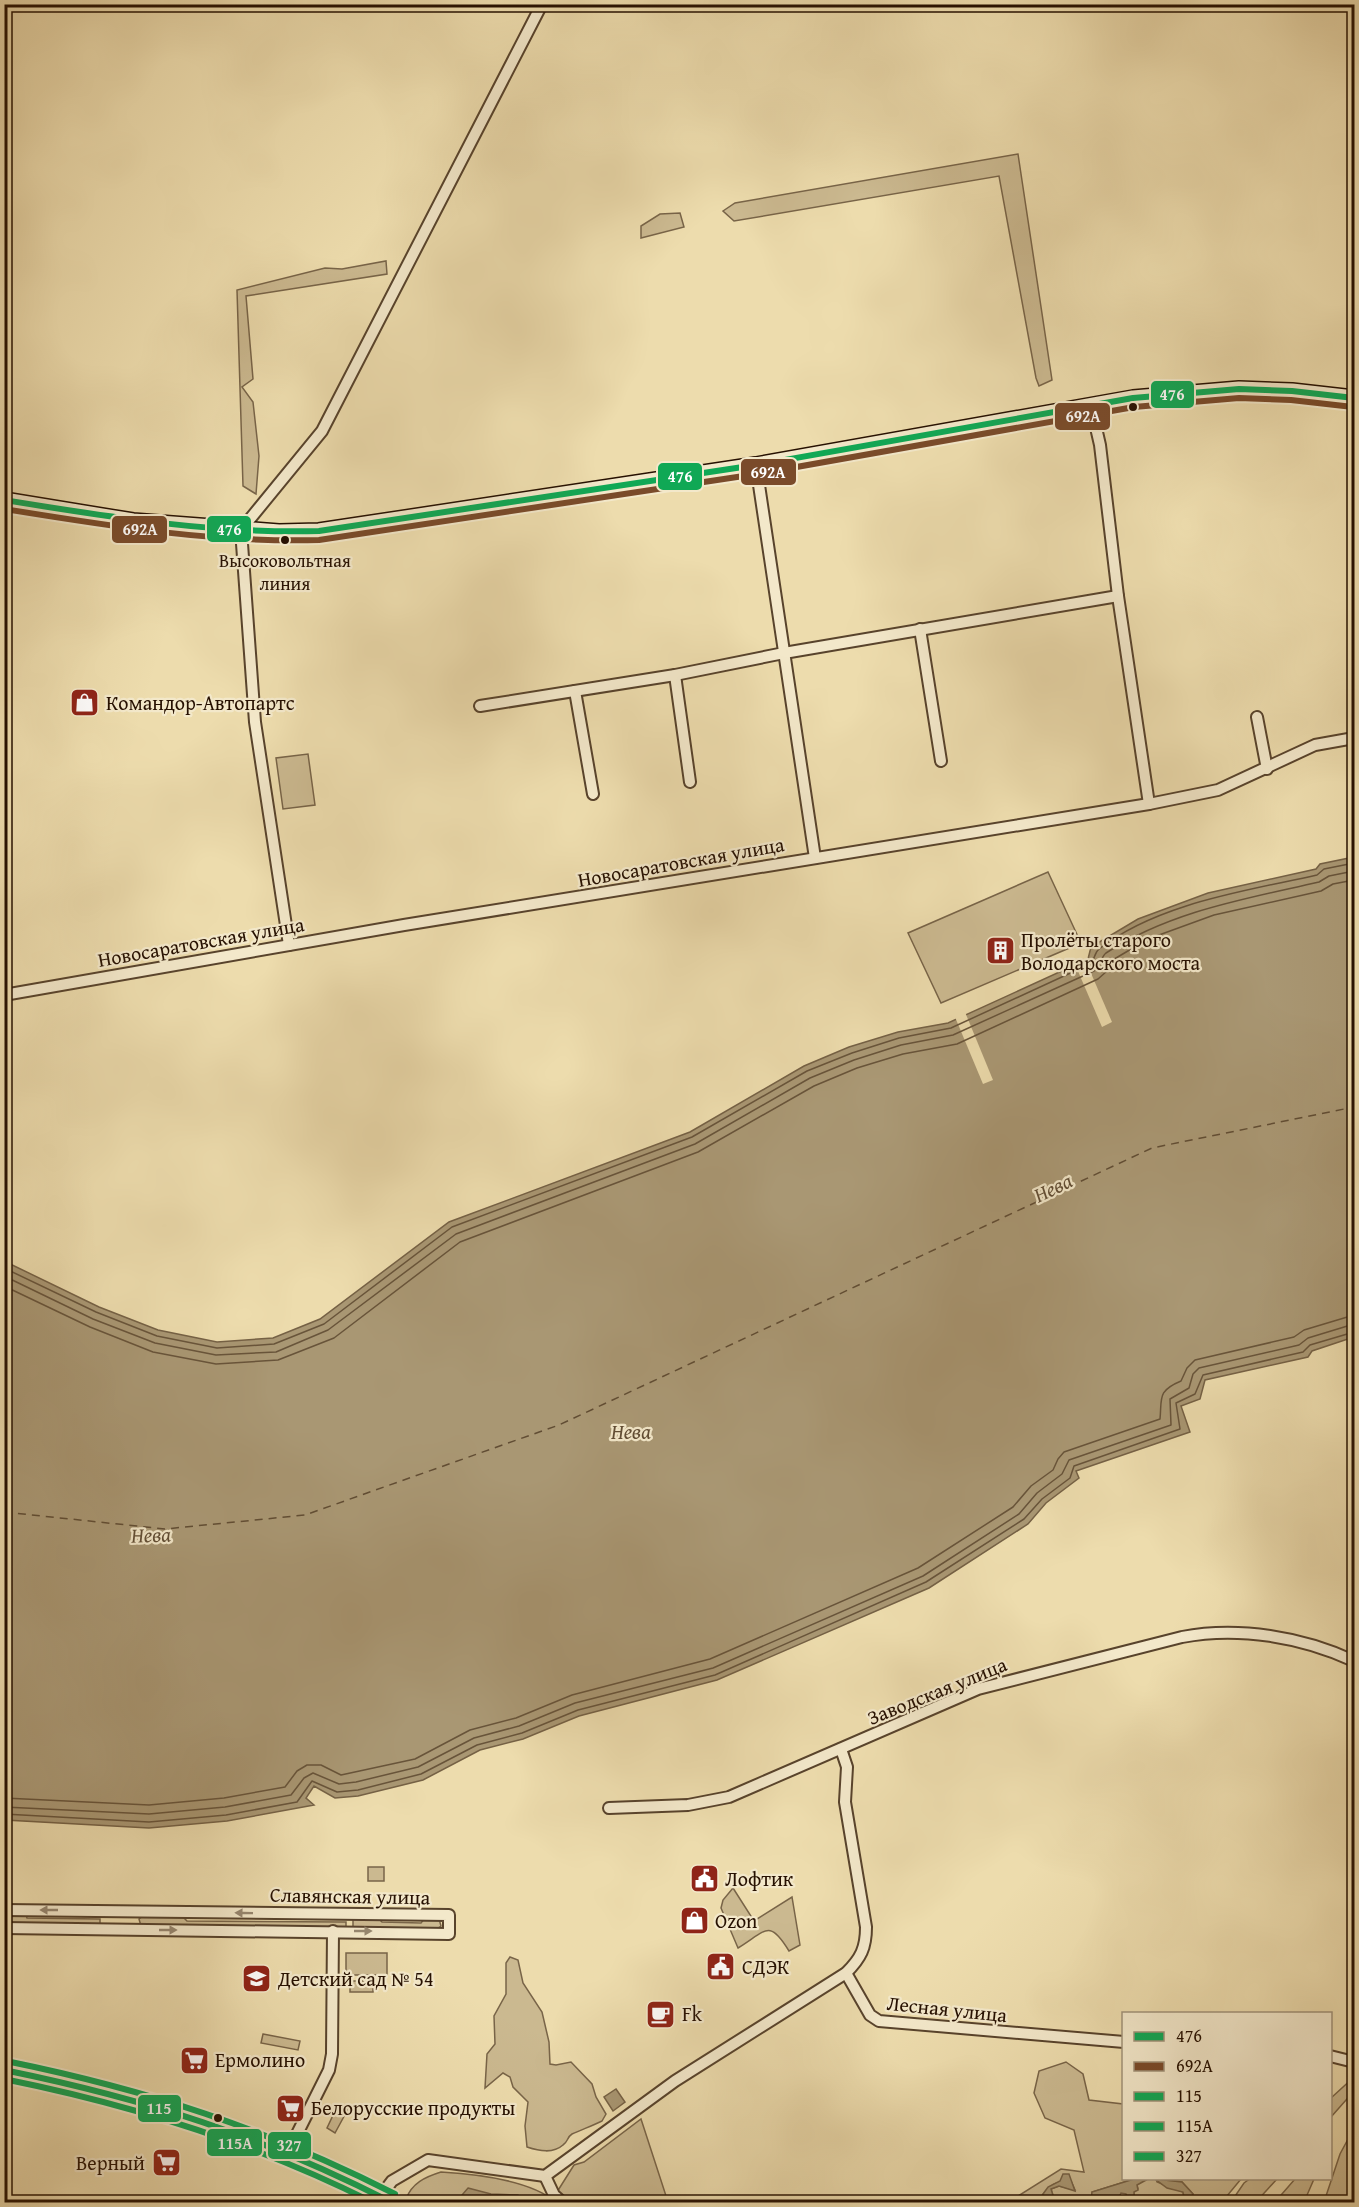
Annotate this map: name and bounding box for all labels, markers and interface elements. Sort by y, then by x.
line badge: 476 [1150,380,1195,409]
text: 476 [1160,382,1184,406]
unlabelled marker [1127,401,1139,413]
line badge: 692А [1054,402,1111,431]
text: 692А [1065,404,1101,428]
line badge: 692А [740,458,797,486]
text: 692А [750,460,786,484]
line badge: 476 [657,462,703,491]
text: 476 [668,464,692,488]
line badge: 692А [111,515,168,544]
line badge: 476 [206,515,252,543]
text: 692А [122,517,158,541]
text: 476 [217,517,241,541]
marker: Высоковольтная линия [279,534,291,546]
place label: Высоковольтная линия [219,547,351,597]
shop icon: Командор-Автопартс [69,687,101,719]
place label: Командор-Автопартс [106,688,295,717]
street label: Новосаратовская улица [575,829,787,894]
street label: Новосаратовская улица [95,909,307,974]
place label: Пролёты старого Володарского моста [1021,925,1201,977]
building icon: Пролёты старого Володарского моста [984,935,1016,967]
water label: Нева [1028,1165,1078,1210]
water label: Нева [611,1416,651,1447]
water label: Нева [131,1518,172,1551]
street label: Заводская улица [863,1649,1011,1732]
public building icon: Лофтик [688,1863,720,1895]
place label: Лофтик [725,1864,794,1893]
street label: Славянская улица [270,1880,431,1911]
one-way arrow [39,1905,58,1915]
shop icon: Ozon [678,1905,710,1937]
place label: Ozon [715,1906,757,1935]
one-way arrow [234,1908,253,1918]
one-way arrow [158,1925,177,1934]
one-way arrow [353,1926,372,1936]
public building icon: СДЭК [705,1951,737,1983]
place label: СДЭК [742,1952,790,1981]
school or university icon: Детский сад № 54 [241,1963,273,1995]
place label: Детский сад № 54 [277,1964,434,1993]
street label: Лесная улица [886,1988,1009,2029]
cafe icon: Fk [645,1998,677,2030]
place label: Fk [682,1999,703,2028]
legend [1122,2012,1332,2180]
text: 476 [1176,2022,1202,2049]
supermarket icon: Ермолино [178,2044,210,2076]
place label: Ермолино [215,2045,305,2074]
text: 692А [1176,2052,1213,2079]
text: 115 [1176,2082,1202,2109]
supermarket icon: Белорусские продукты [274,2092,306,2124]
place label: Белорусские продукты [311,2093,515,2122]
line badge: 115 [137,2094,182,2123]
text: 115 [147,2096,171,2120]
unlabelled marker [212,2112,224,2124]
text: 115А [1176,2112,1213,2139]
line badge: 115А [206,2128,263,2157]
text: 115А [217,2131,253,2155]
line badge: 327 [267,2131,312,2160]
text: 327 [277,2133,301,2157]
text: 327 [1176,2142,1202,2169]
supermarket icon: Верный [150,2147,182,2179]
place label: Верный [76,2148,145,2177]

